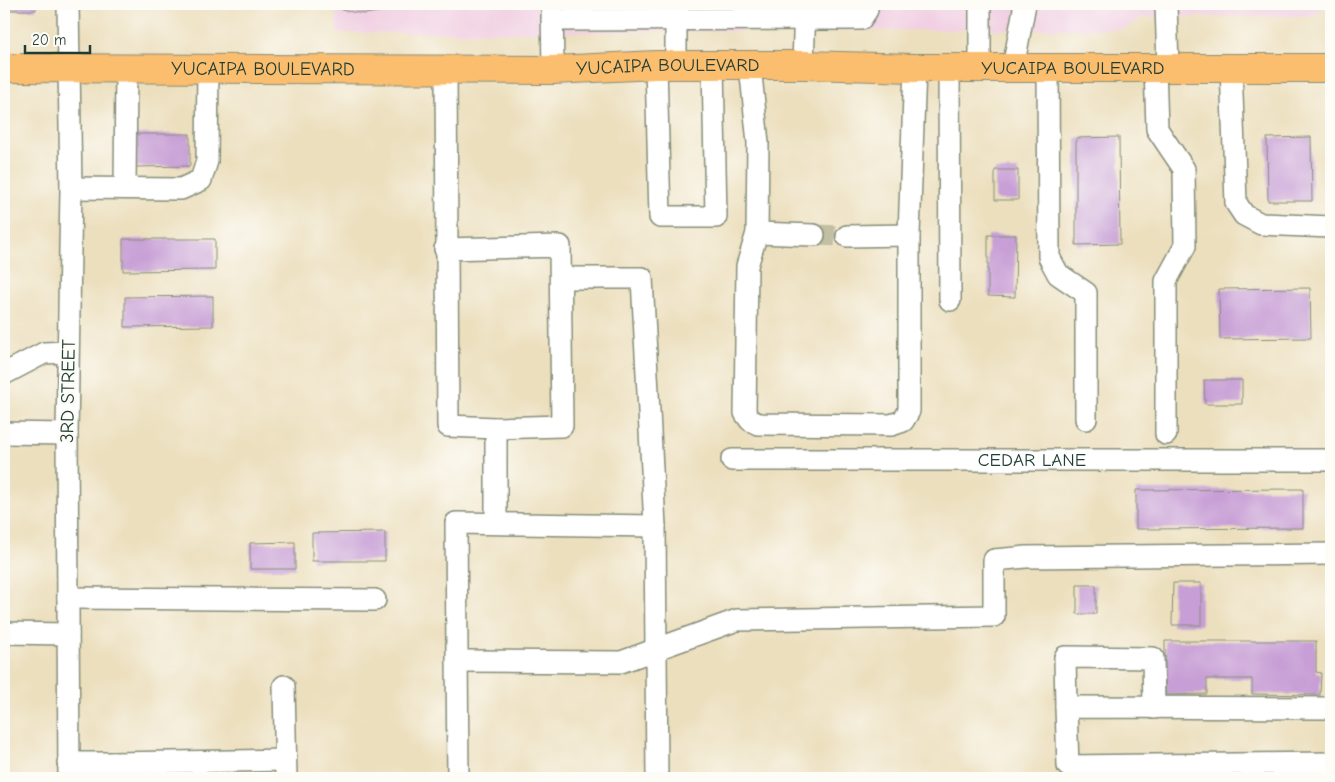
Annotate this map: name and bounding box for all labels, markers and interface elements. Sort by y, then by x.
scale bar [25,22,90,54]
text: 20 m [32,31,66,49]
street label: YUCAIPA BOULEVARD [576,54,760,80]
street label: YUCAIPA BOULEVARD [981,57,1165,79]
street label: YUCAIPA BOULEVARD [171,58,355,80]
street label: 3RD STREET [56,339,80,443]
street label: CEDAR LANE [978,449,1086,471]

